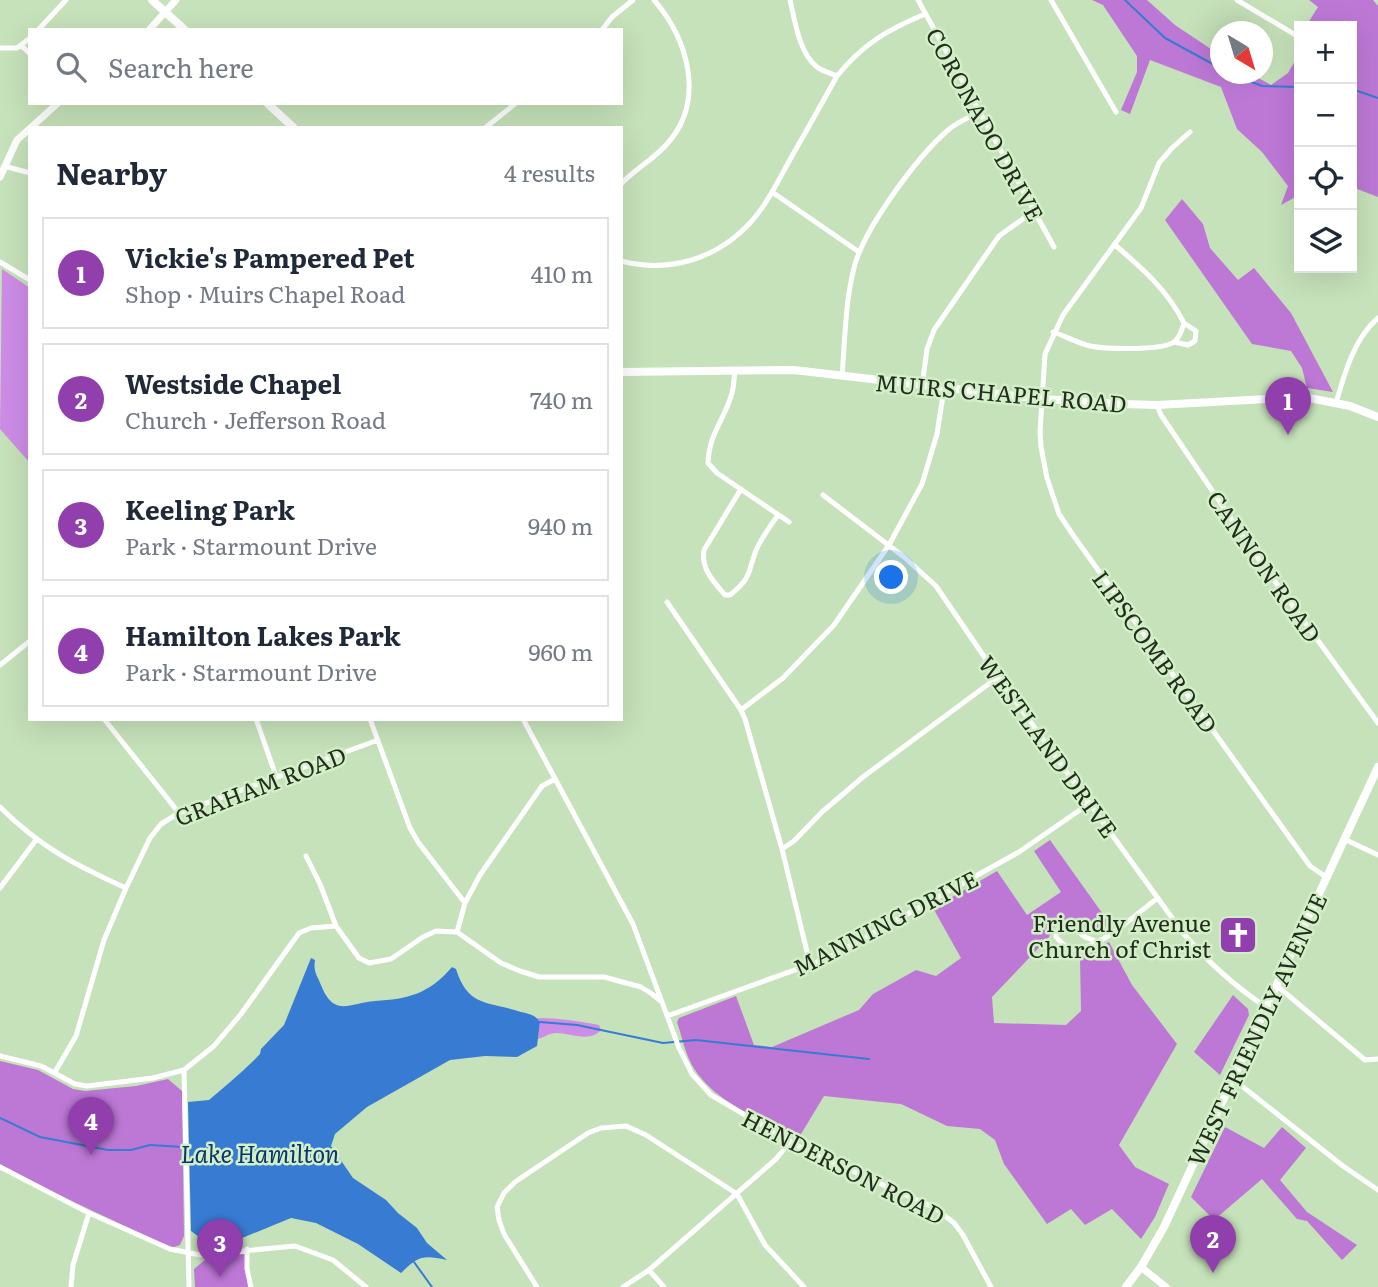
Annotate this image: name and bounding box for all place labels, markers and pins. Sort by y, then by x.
pin: 1 [1265,377,1311,435]
place label: Friendly Avenue Church of Christ [1028,905,1212,965]
church icon: Friendly Avenue Church of Christ [1217,914,1259,956]
pin: 4 [68,1097,114,1155]
pin: 2 [1190,1215,1236,1273]
pin: 3 [197,1219,243,1277]

